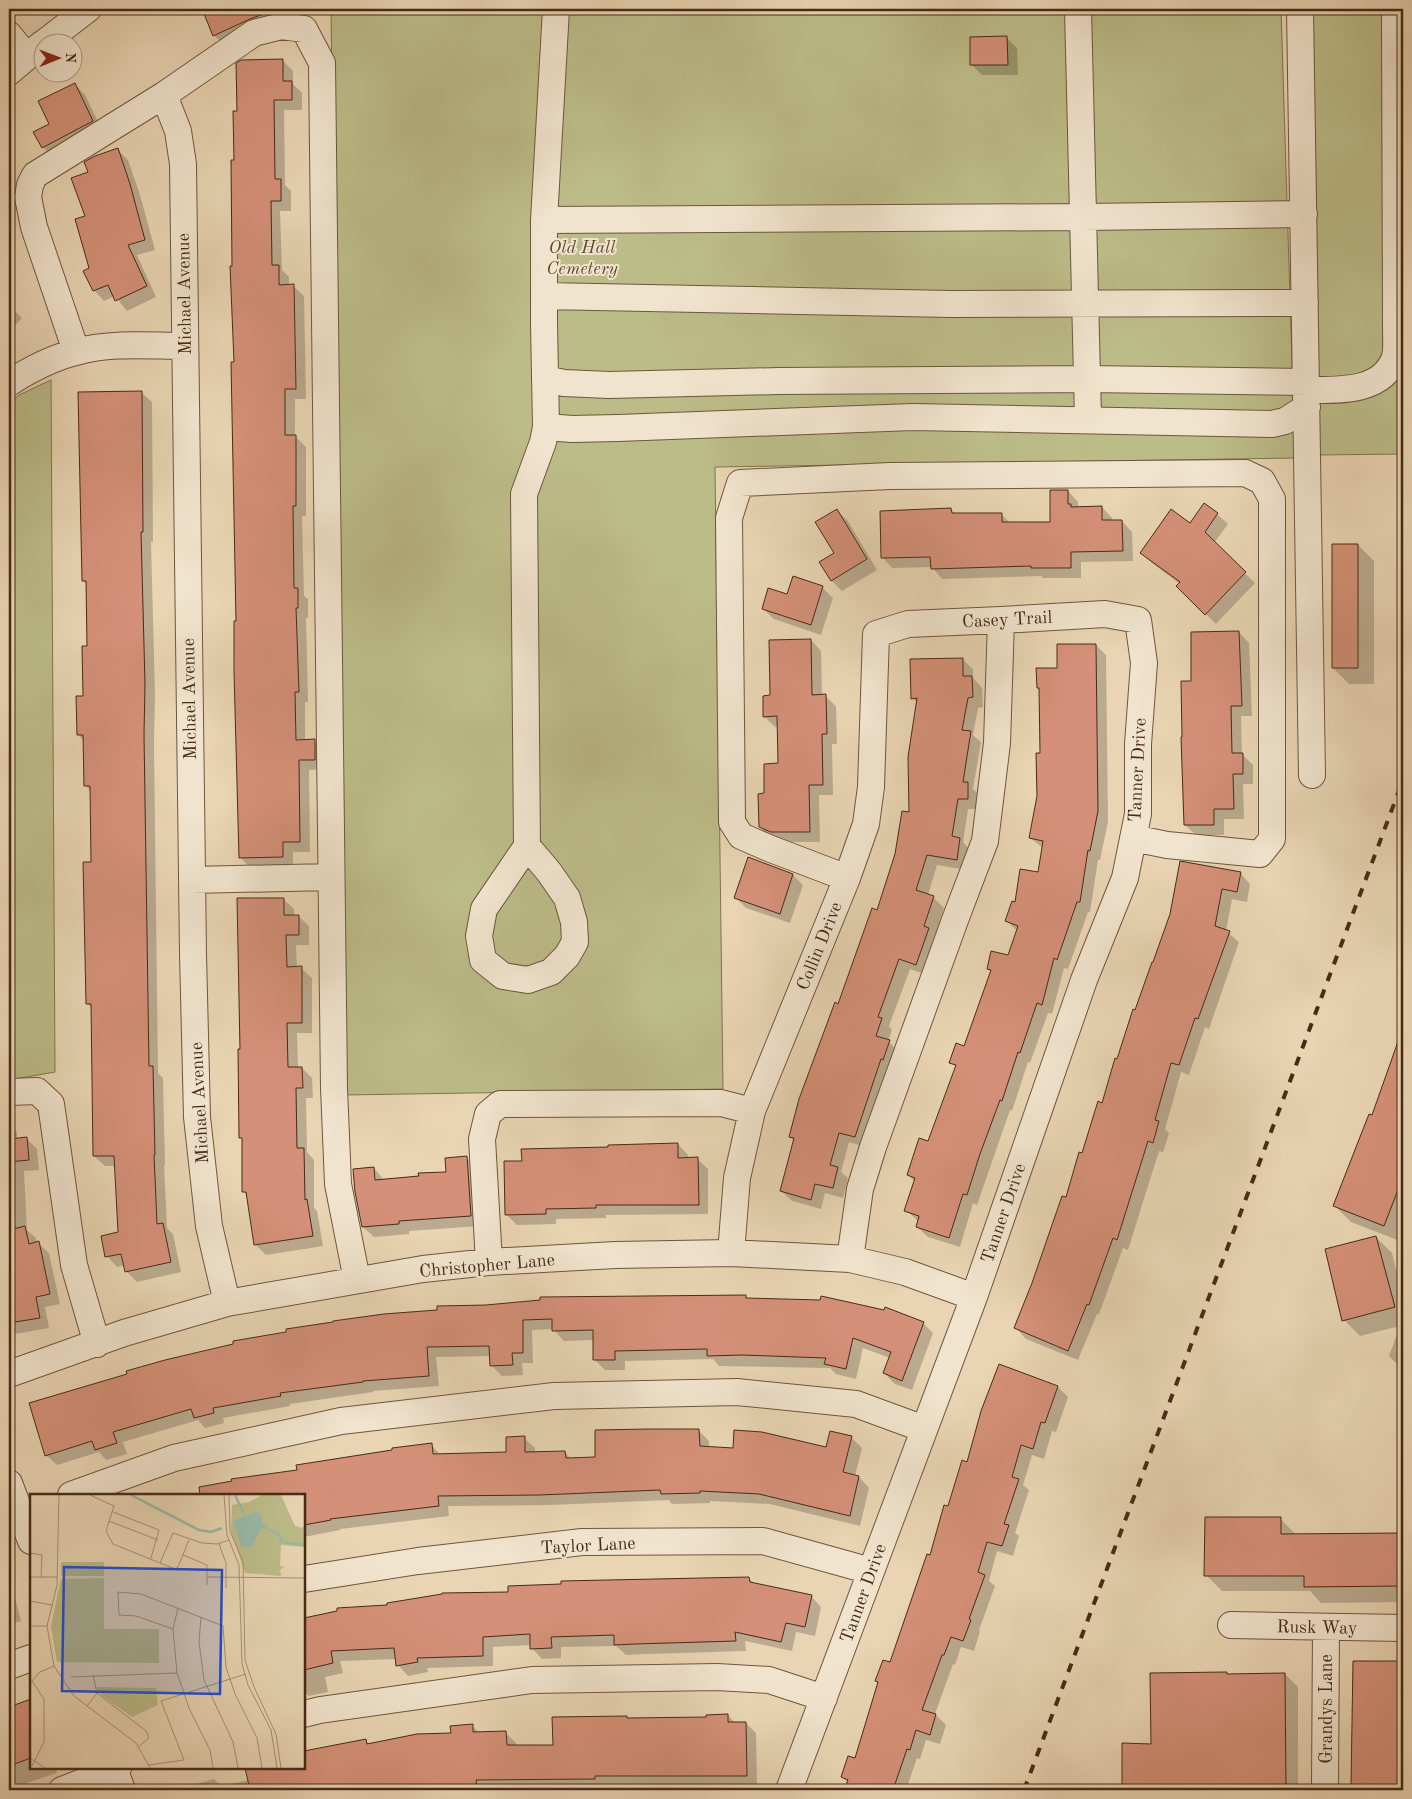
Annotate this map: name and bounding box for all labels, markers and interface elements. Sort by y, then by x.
north arrow [32,32,82,82]
text: N [63,52,77,64]
street label: Michael Avenue [175,233,195,355]
park label: Old Hall Cemetery [546,239,618,278]
street label: Casey Trail [961,609,1053,631]
street label: Michael Avenue [180,638,200,760]
street label: Tanner Drive [1126,718,1150,823]
street label: Collin Drive [794,900,846,993]
street label: Michael Avenue [188,1042,212,1164]
street label: Tanner Drive [978,1161,1029,1266]
street label: Christopher Lane [419,1251,556,1281]
inset map [30,1494,305,1769]
street label: Taylor Lane [540,1535,636,1557]
street label: Tanner Drive [838,1541,890,1645]
street label: Rusk Way [1277,1618,1358,1638]
street label: Grandys Lane [1318,1654,1336,1764]

